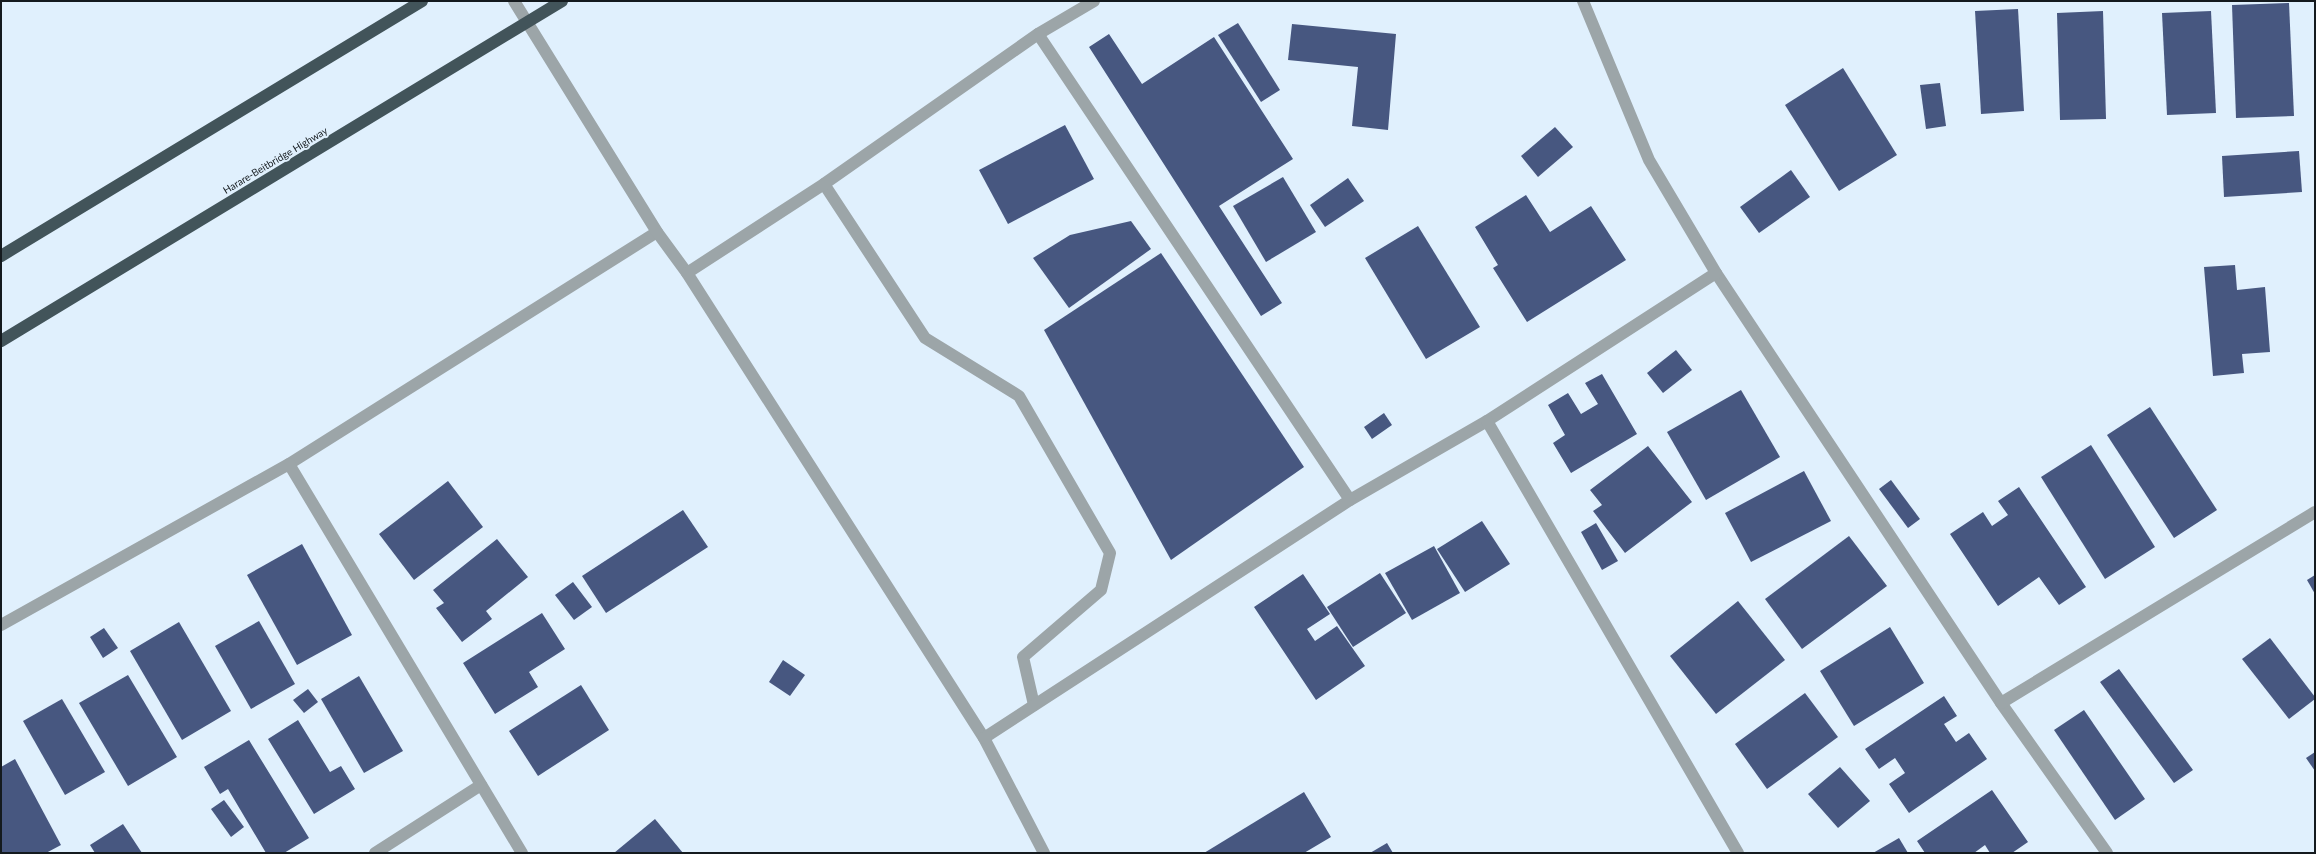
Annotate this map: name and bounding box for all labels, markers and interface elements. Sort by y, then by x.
street label: Harare-Beitbridge Highway [221,124,330,196]

